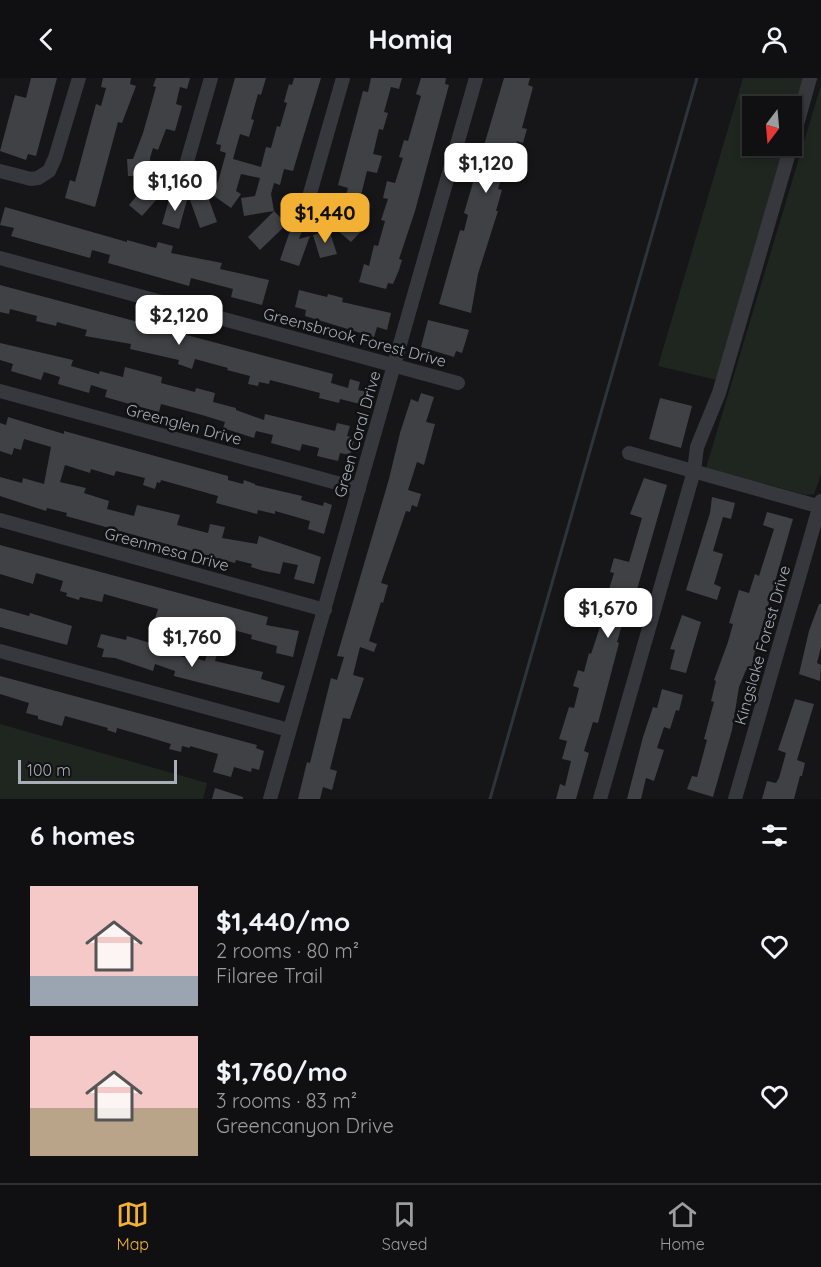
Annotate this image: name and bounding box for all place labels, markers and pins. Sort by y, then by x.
pin: $1,120 [437,143,535,194]
pin: $1,160 [126,161,224,212]
pin: $1,440 [276,193,374,244]
pin: $2,120 [130,295,228,346]
pin: $1,670 [559,588,657,639]
pin: $1,760 [143,617,241,668]

